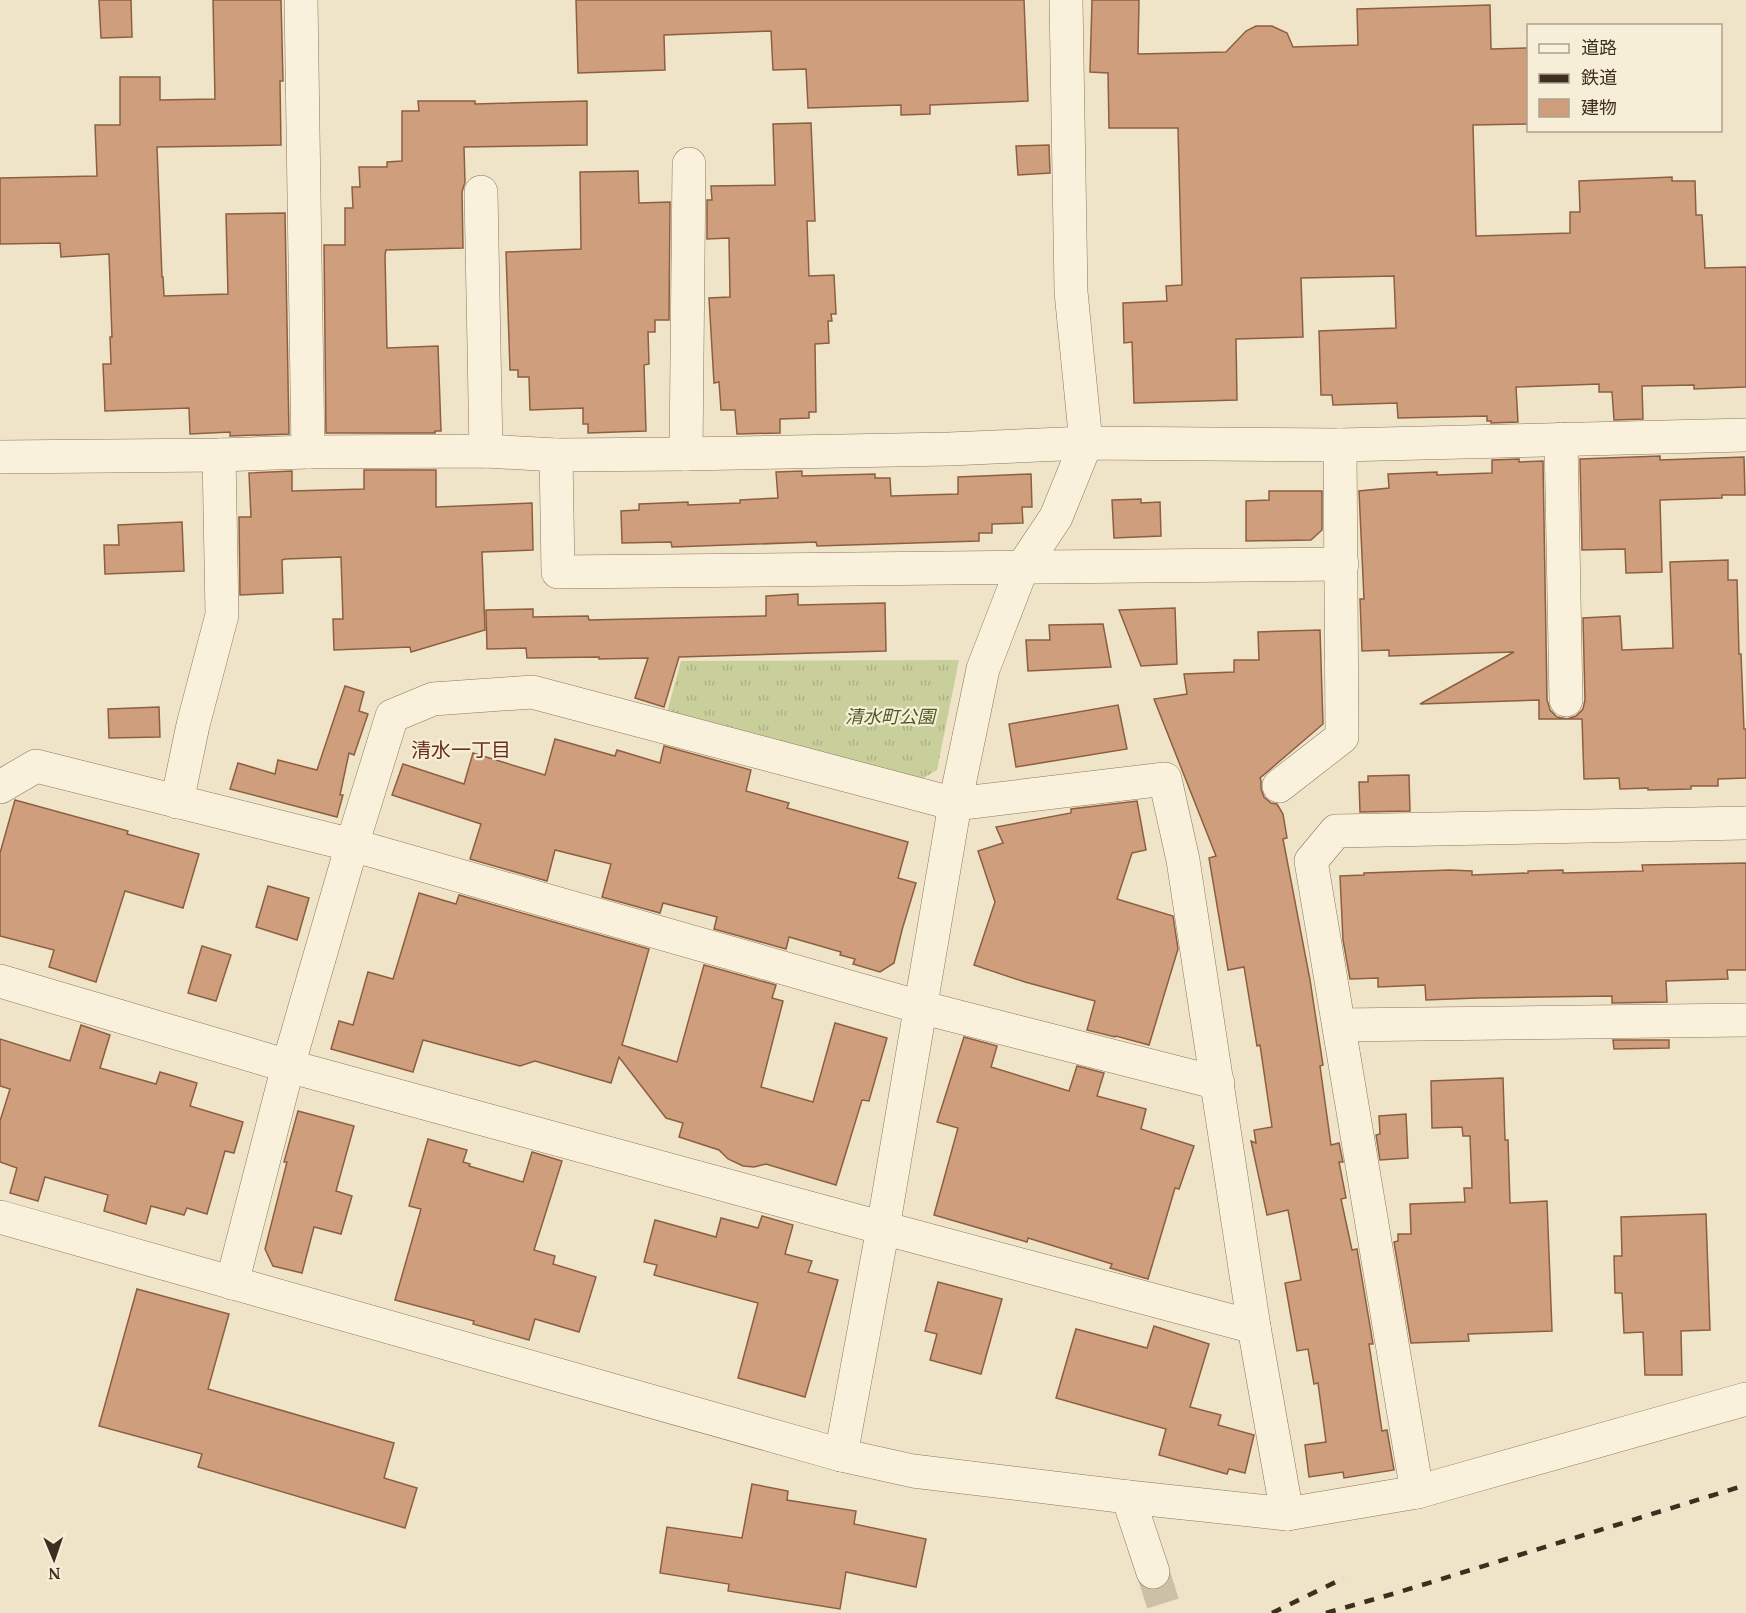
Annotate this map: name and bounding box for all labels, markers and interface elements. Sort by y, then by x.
legend [1527,24,1722,132]
text: 道路 [1581,35,1617,59]
text: 鉄道 [1581,65,1617,89]
text: 建物 [1581,95,1617,119]
park label: 清水町公園 [845,704,938,728]
district label: 清水一丁目 [411,736,511,763]
north arrow [24,1529,84,1589]
text: N [48,1563,61,1585]

